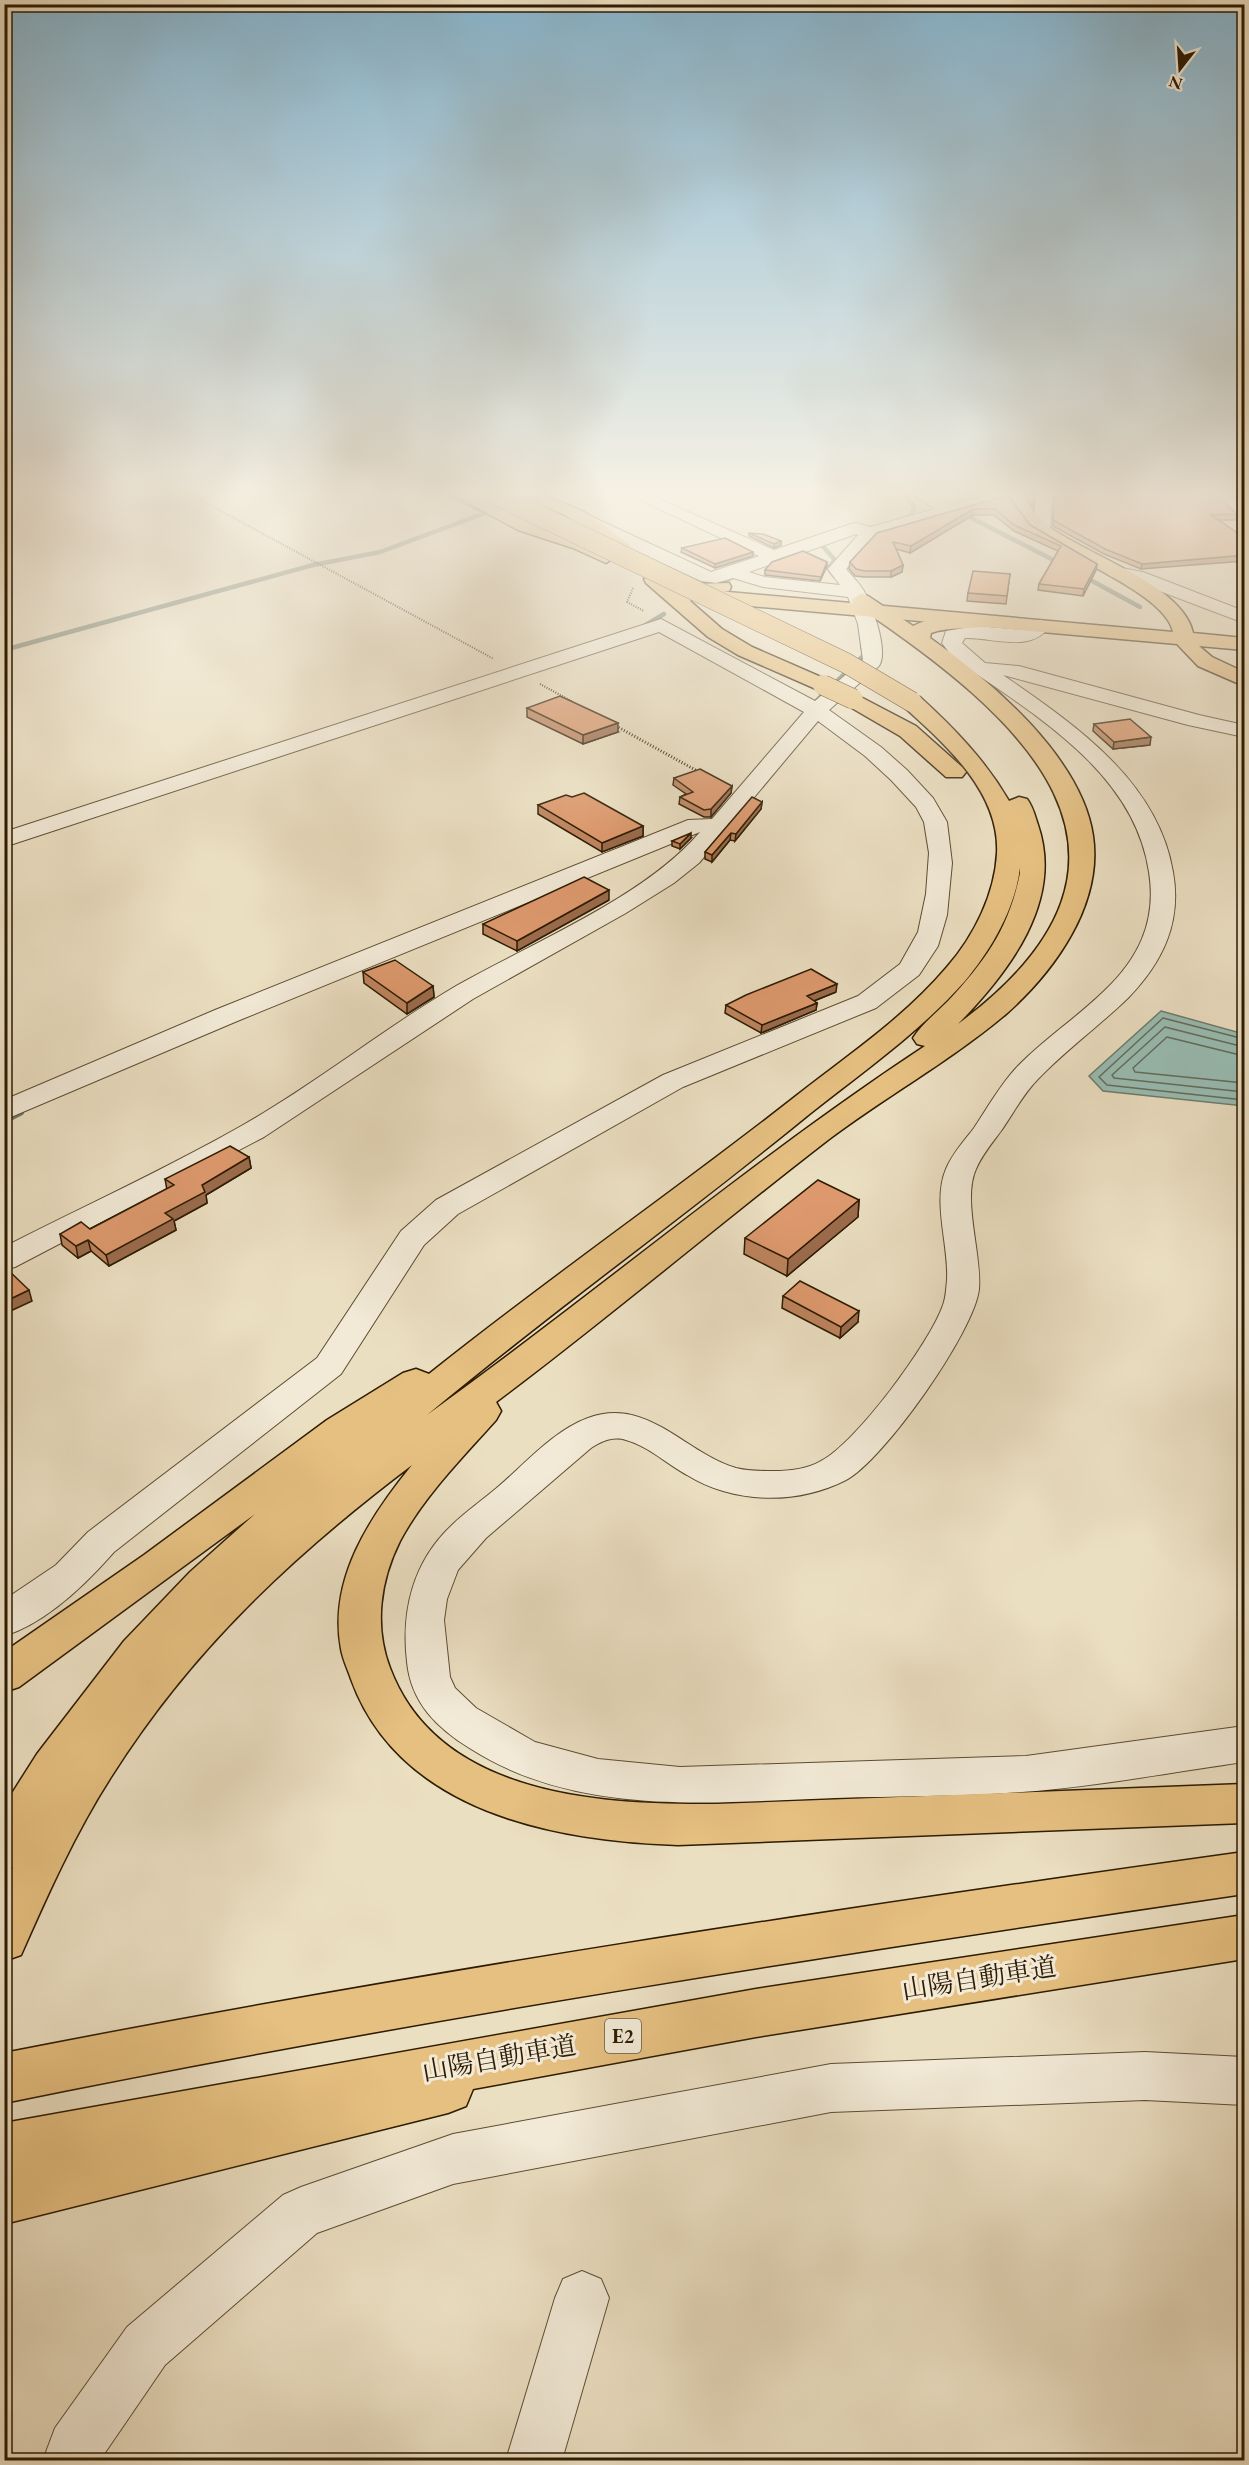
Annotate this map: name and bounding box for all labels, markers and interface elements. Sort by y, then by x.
north arrow [1150,39,1210,99]
text: N [1166,71,1185,95]
street label: 山陽自動車道 [899,1949,1059,2007]
road number: E2 [605,2019,641,2053]
street label: 山陽自動車道 [419,2028,579,2088]

